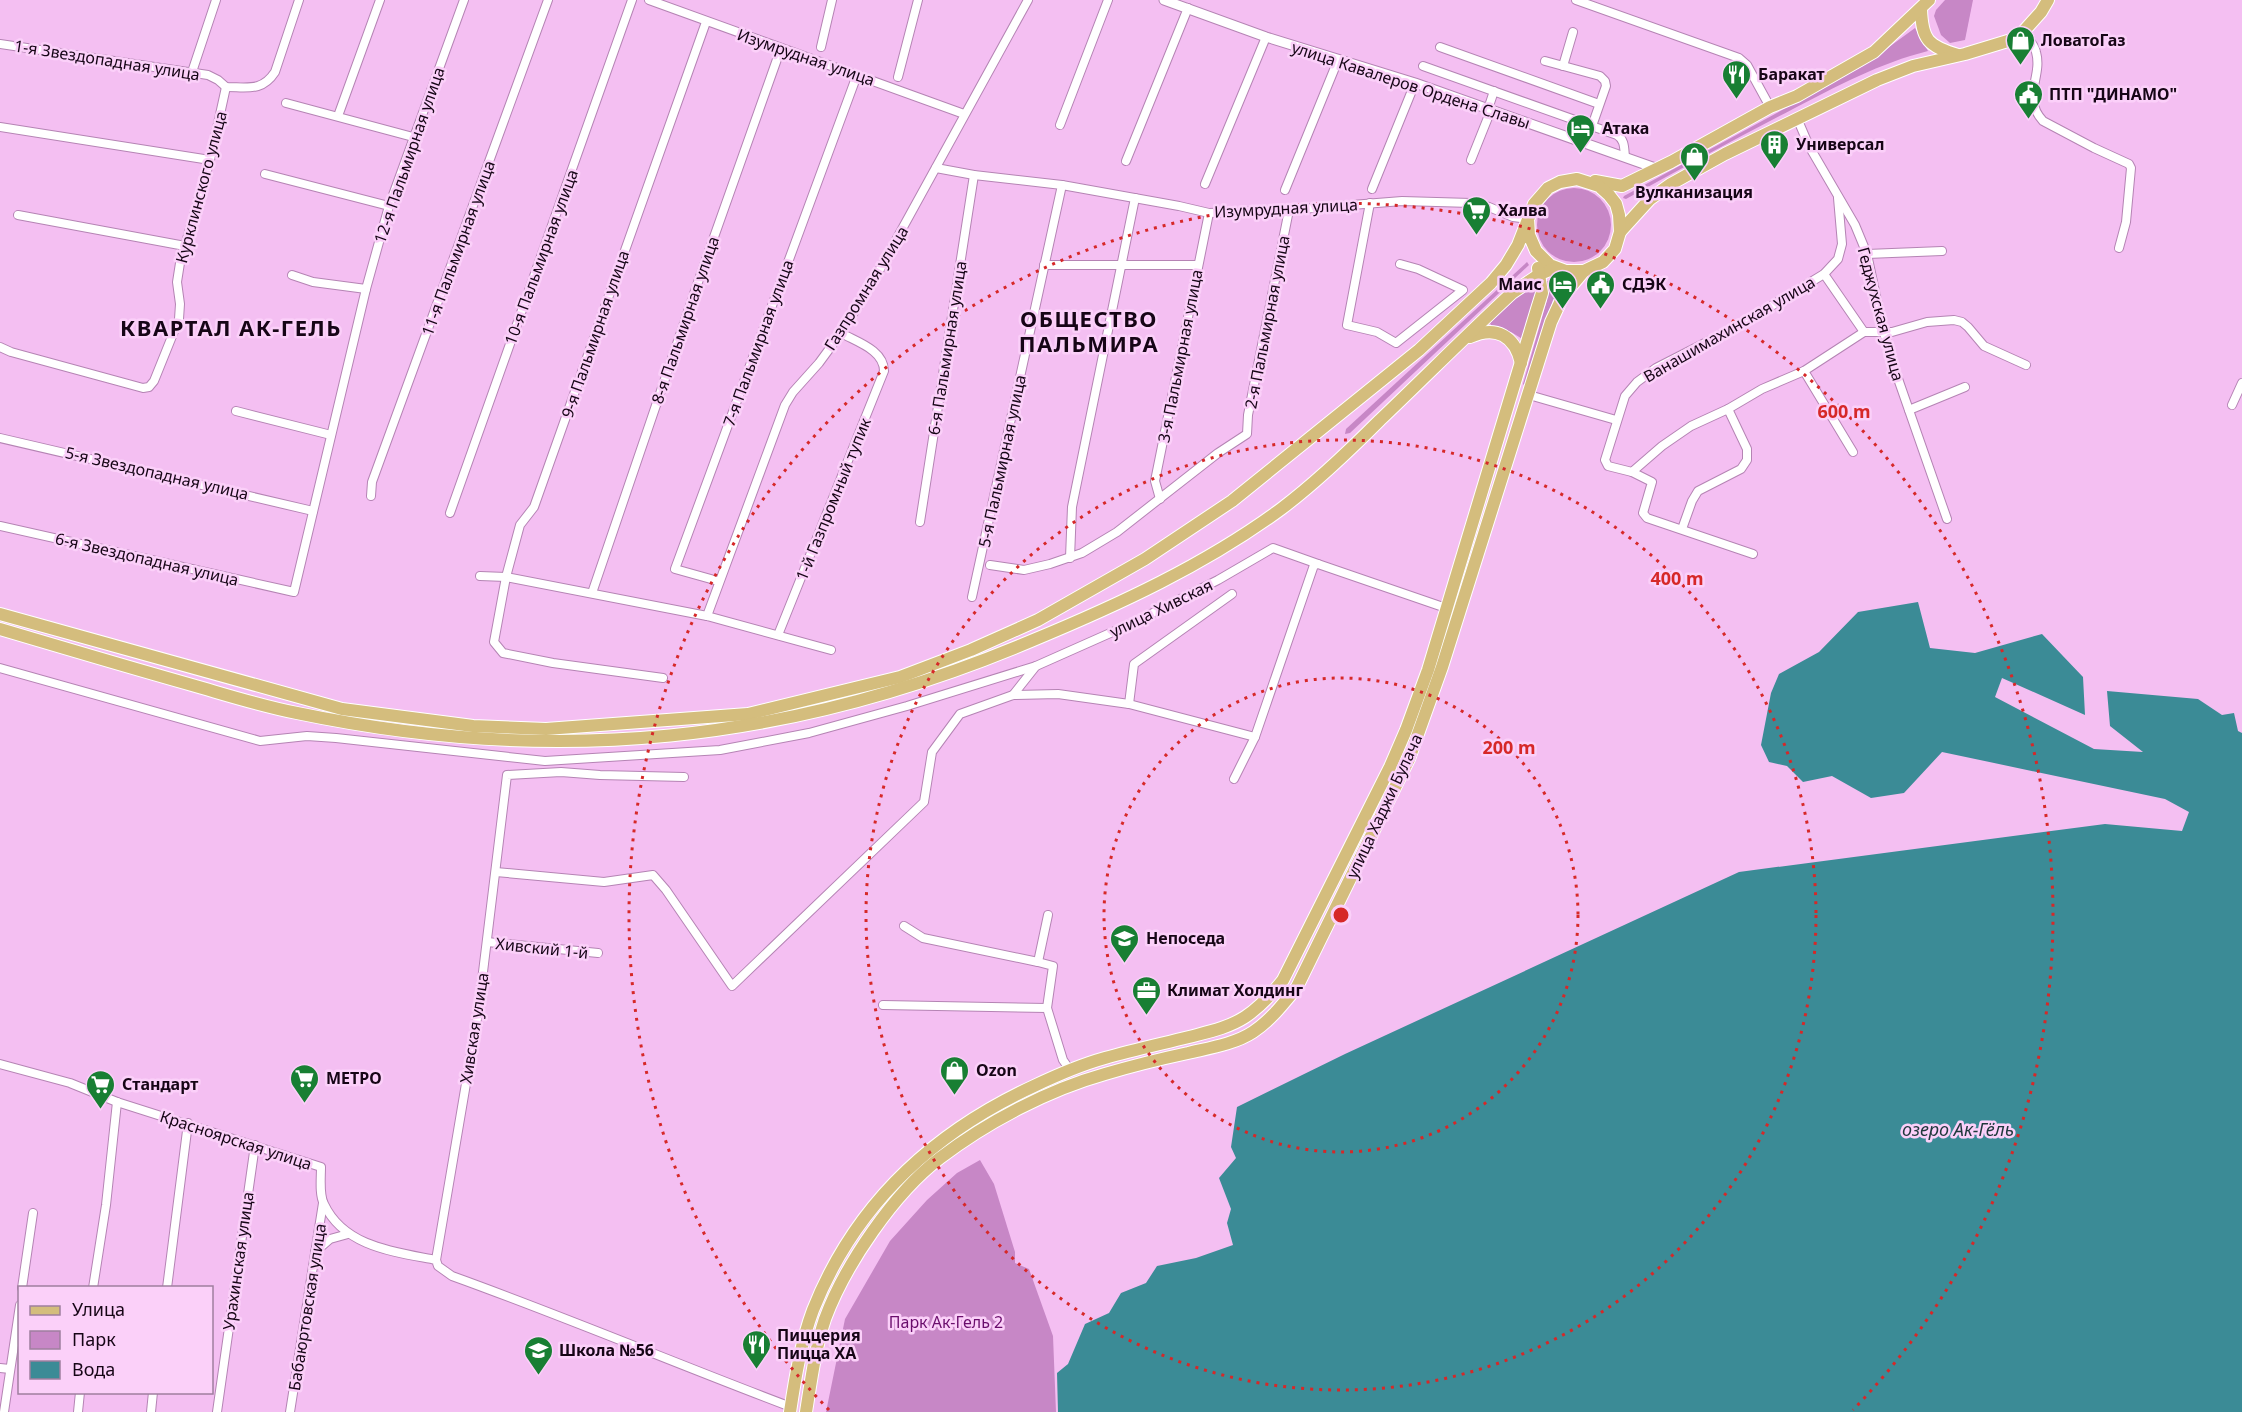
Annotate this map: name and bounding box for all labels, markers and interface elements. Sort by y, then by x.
street label: Изумрудная улица [734,23,878,91]
shop icon: ЛоватоГаз [2004,24,2036,66]
place label: ЛоватоГаз [2041,29,2126,51]
street label: 1-я Звездопадная улица [13,34,201,86]
street label: улица Кавалеров Ордена Славы [1289,36,1533,134]
restaurant icon: Баракат [1721,58,1753,100]
place label: Баракат [1758,63,1825,85]
street label: 12-я Пальмирная улица [368,64,450,246]
public building icon: ПТП "ДИНАМО" [2012,78,2044,120]
place label: ПТП "ДИНАМО" [2049,83,2177,105]
street label: Курклинского улица [170,108,232,266]
hotel icon: Атака [1565,112,1597,154]
place label: Атака [1602,117,1649,139]
building icon: Универсал [1759,128,1791,170]
place label: Универсал [1796,133,1884,155]
shop icon: Вулканизация [1678,140,1710,182]
street label: 11-я Пальмирная улица [416,157,500,339]
street label: 10-я Пальмирная улица [499,166,583,348]
place label: Вулканизация [1635,181,1753,203]
street label: Изумрудная улица [1214,193,1358,223]
supermarket icon: Халва [1461,194,1493,236]
place label: Халва [1498,199,1547,221]
street label: Газпромная улица [819,222,913,354]
street label: 8-я Пальмирная улица [646,233,724,407]
street label: 2-я Пальмирная улица [1239,234,1295,410]
street label: Геджухская улица [1853,245,1909,383]
street label: 9-я Пальмирная улица [556,247,634,421]
street label: 7-я Пальмирная улица [718,257,798,429]
street label: 6-я Пальмирная улица [922,259,972,437]
street label: 3-я Пальмирная улица [1152,268,1208,444]
hotel icon: Маис [1547,268,1579,310]
public building icon: СДЭК [1585,268,1617,310]
street label: Ванашимахинская улица [1639,271,1819,387]
place label: Маис [1498,273,1542,295]
place label: СДЭК [1622,273,1667,295]
district label: ОБЩЕСТВО ПАЛЬМИРА [1019,303,1159,358]
district label: КВАРТАЛ АК-ГЕЛЬ [120,312,342,342]
street label: 5-я Пальмирная улица [973,373,1031,549]
text: 600 m [1817,399,1871,423]
street label: 1-й Газпромный тупик [790,414,876,584]
street label: 5-я Звездопадная улица [63,441,251,505]
street label: 6-я Звездопадная улица [53,527,241,591]
text: 400 m [1650,566,1704,590]
street label: улица Хивская [1106,574,1216,642]
street label: улица Хаджи Булача [1341,730,1427,882]
text: 200 m [1482,735,1536,759]
centre of rings [1331,905,1351,925]
school or university icon: Непоседа [1109,922,1141,964]
place label: Непоседа [1146,927,1225,949]
street label: Хивский 1-й [495,932,589,964]
street label: Хивская улица [454,971,494,1085]
office icon: Климат Холдинг [1130,974,1162,1016]
place label: Климат Холдинг [1167,979,1304,1001]
shop icon: Ozon [939,1054,971,1096]
place label: Ozon [976,1059,1017,1081]
supermarket icon: МЕТРО [289,1062,321,1104]
place label: МЕТРО [326,1067,382,1089]
supermarket icon: Стандарт [85,1068,117,1110]
place label: Стандарт [122,1073,198,1095]
street label: Красноярская улица [157,1105,315,1175]
water label: озеро Ак-Гёль [1902,1117,2014,1141]
street label: Урахинская улица [217,1190,259,1332]
street label: Бабаюртовская улица [283,1222,331,1392]
legend [18,1286,213,1394]
text: Улица [72,1297,125,1321]
park label: Парк Ак-Гель 2 [889,1311,1003,1333]
place label: Пиццерия Пицца ХА [777,1324,861,1364]
text: Парк [72,1327,116,1351]
restaurant icon: Пиццерия Пицца ХА [740,1328,772,1370]
school or university icon: Школа №56 [522,1334,554,1376]
place label: Школа №56 [559,1339,654,1361]
text: Вода [72,1357,115,1381]

